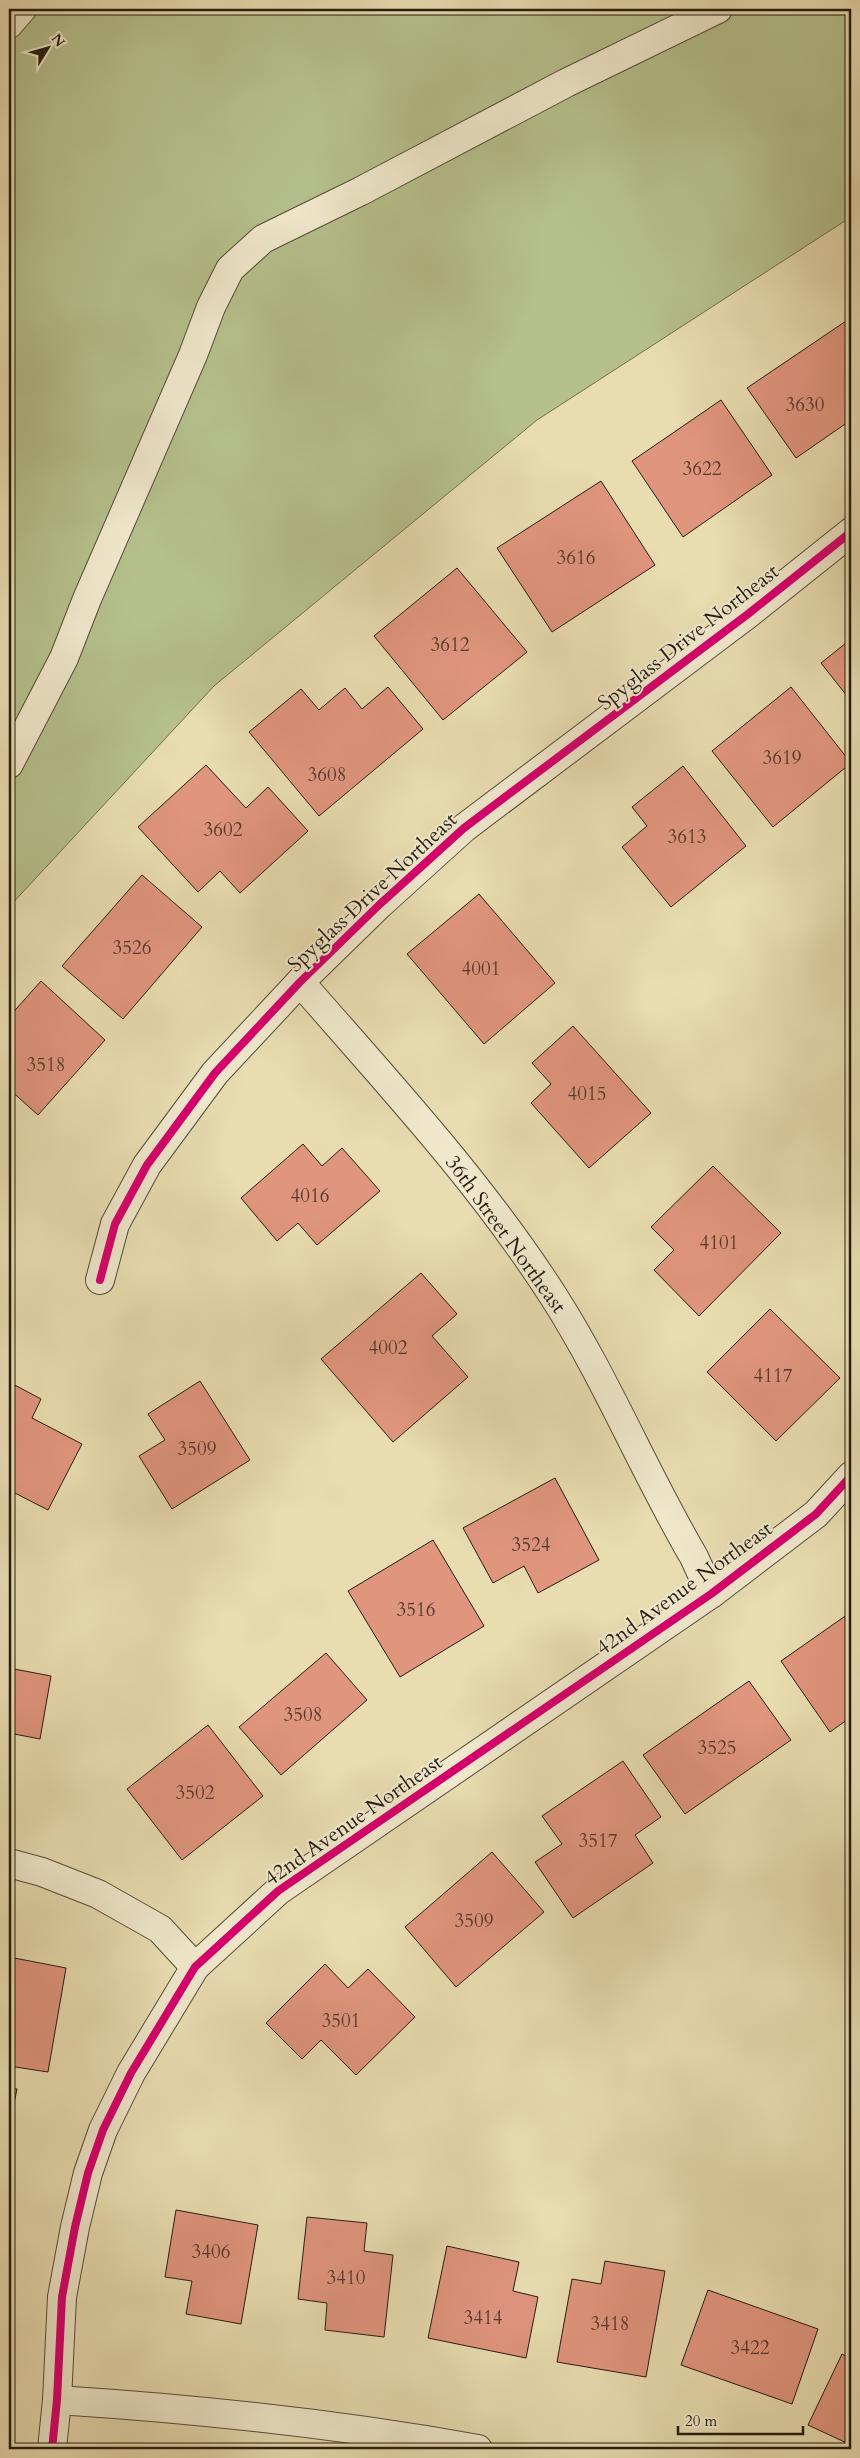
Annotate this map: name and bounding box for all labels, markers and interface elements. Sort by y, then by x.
north arrow [22,22,72,72]
text: N [47,30,69,51]
house number: 3630 [786,392,825,418]
house number: 3622 [683,456,722,482]
house number: 3616 [557,545,595,571]
street label: Spyglass Drive Northeast [592,557,785,717]
house number: 3612 [431,632,470,658]
house number: 3619 [763,745,802,771]
house number: 3608 [308,762,346,788]
street label: Spyglass Drive Northeast [281,806,464,979]
house number: 3602 [204,817,243,843]
house number: 3613 [668,824,706,850]
house number: 3526 [113,935,151,961]
house number: 4001 [462,956,500,982]
house number: 3518 [27,1052,65,1078]
house number: 4015 [568,1081,606,1107]
street label: 36th Street Northeast [438,1149,573,1319]
house number: 4016 [291,1183,329,1209]
house number: 4101 [700,1230,738,1256]
house number: 4002 [369,1335,408,1361]
house number: 4117 [754,1363,793,1389]
house number: 3509 [178,1436,217,1462]
street label: 42nd Avenue Northeast [590,1514,779,1662]
house number: 3524 [512,1532,551,1558]
house number: 3516 [397,1597,435,1623]
house number: 3508 [284,1702,322,1728]
house number: 3525 [698,1735,736,1761]
street label: 42nd Avenue Northeast [258,1748,448,1893]
house number: 3502 [176,1780,215,1806]
house number: 3517 [579,1828,618,1854]
house number: 3509 [455,1908,494,1934]
house number: 3501 [322,2008,360,2034]
house number: 3406 [192,2239,230,2265]
house number: 3410 [327,2265,366,2291]
house number: 3414 [464,2305,503,2331]
house number: 3418 [591,2311,629,2337]
house number: 3422 [731,2335,770,2361]
scale bar [678,2403,802,2435]
text: 20 m [685,2411,717,2431]

